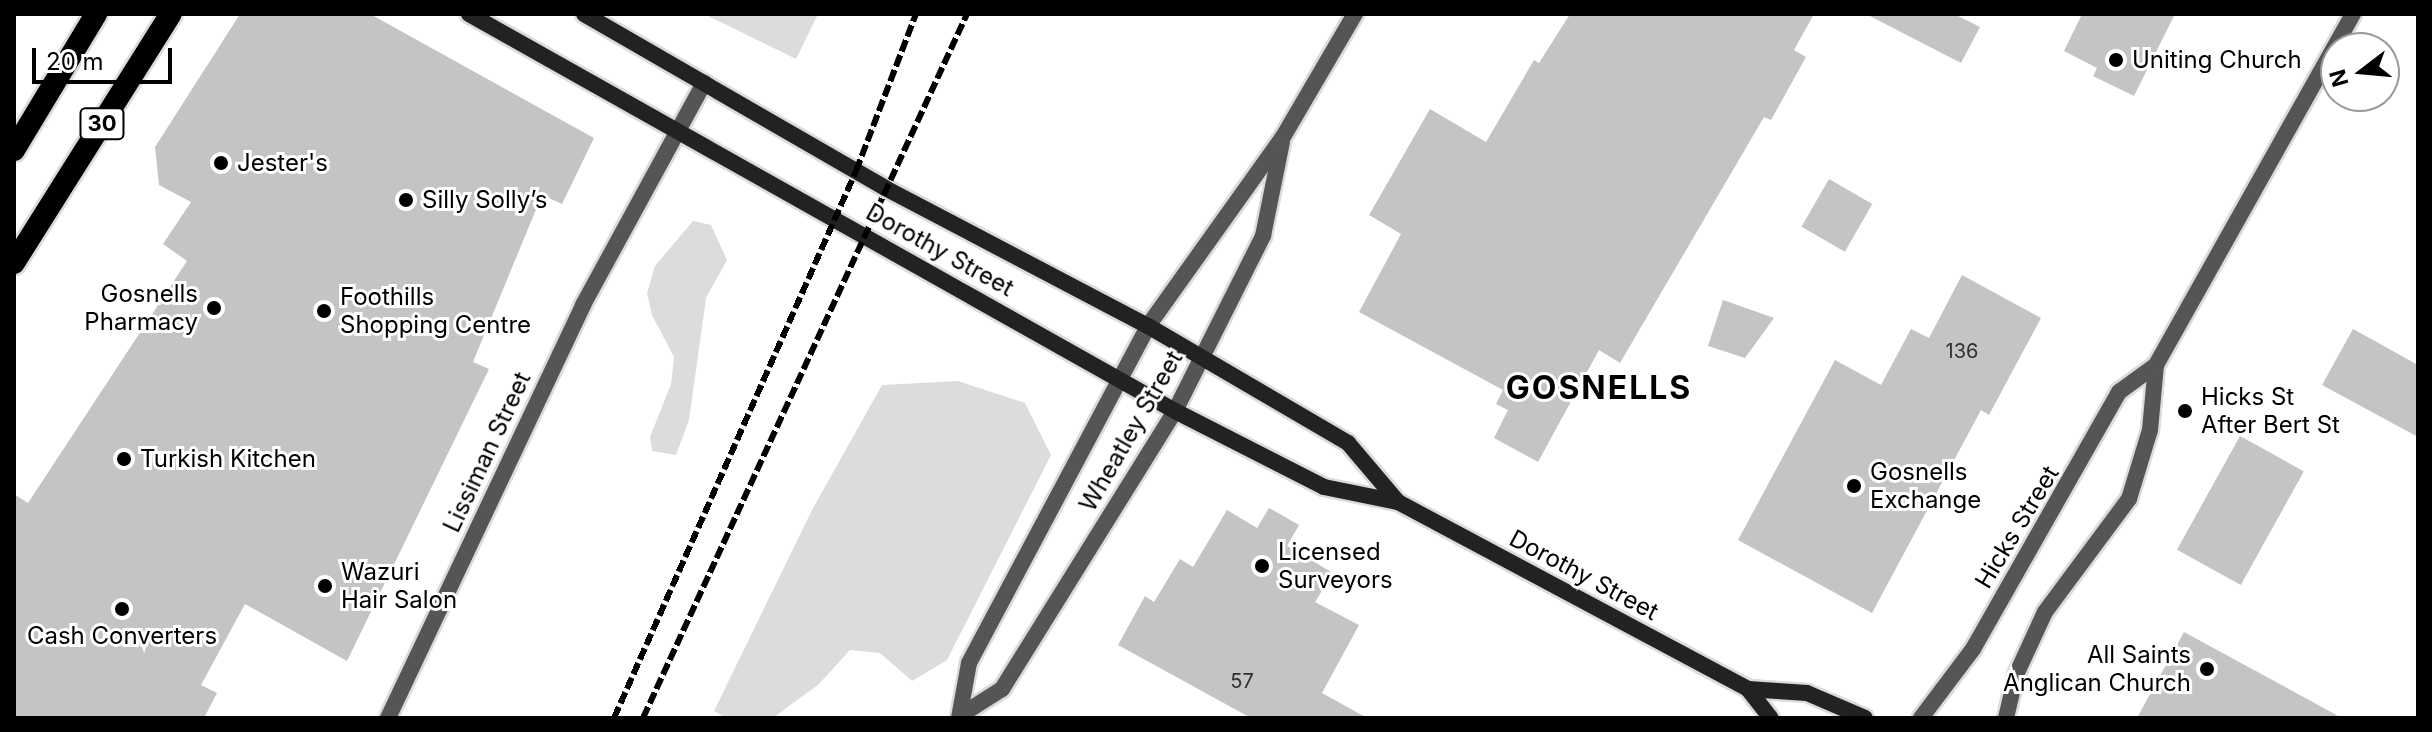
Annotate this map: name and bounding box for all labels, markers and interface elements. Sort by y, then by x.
scale bar [36,32,176,82]
north arrow [2320,32,2400,112]
place label: Uniting Church [2132,46,2302,74]
text: 20 m [46,47,104,76]
marker: Uniting Church [2107,51,2125,69]
text: N [2324,66,2354,90]
road number: 30 [78,106,126,142]
place label: Jester's [237,149,328,177]
marker: Jester's [212,154,230,172]
place label: Silly Solly’s [422,186,547,214]
marker: Silly Solly’s [397,191,415,209]
street label: Dorothy Street [861,198,1019,302]
place label: Gosnells Pharmacy [84,280,198,336]
place label: Foothills Shopping Centre [340,283,531,339]
marker: Gosnells Pharmacy [205,299,223,317]
marker: Foothills Shopping Centre [315,302,333,320]
house number: 136 [1946,339,1978,363]
street label: Wheatley Street [1073,346,1189,516]
street label: Lissiman Street [437,367,537,537]
district label: GOSNELLS [1506,369,1692,407]
place label: Hicks St After Bert St [2201,383,2340,439]
marker: Hicks St After Bert St [2176,402,2194,420]
place label: Turkish Kitchen [140,445,316,473]
marker: Turkish Kitchen [115,450,133,468]
place label: Gosnells Exchange [1870,458,1981,514]
street label: Hicks Street [1969,461,2065,593]
marker: Gosnells Exchange [1845,477,1863,495]
street label: Dorothy Street [1505,524,1663,626]
place label: Licensed Surveyors [1278,538,1393,594]
marker: Licensed Surveyors [1253,557,1271,575]
place label: Wazuri Hair Salon [341,558,457,614]
marker: Wazuri Hair Salon [316,577,334,595]
marker: Cash Converters [113,600,131,618]
place label: Cash Converters [27,622,217,650]
place label: All Saints Anglican Church [2003,641,2191,697]
marker: All Saints Anglican Church [2198,660,2216,678]
house number: 57 [1230,669,1254,693]

